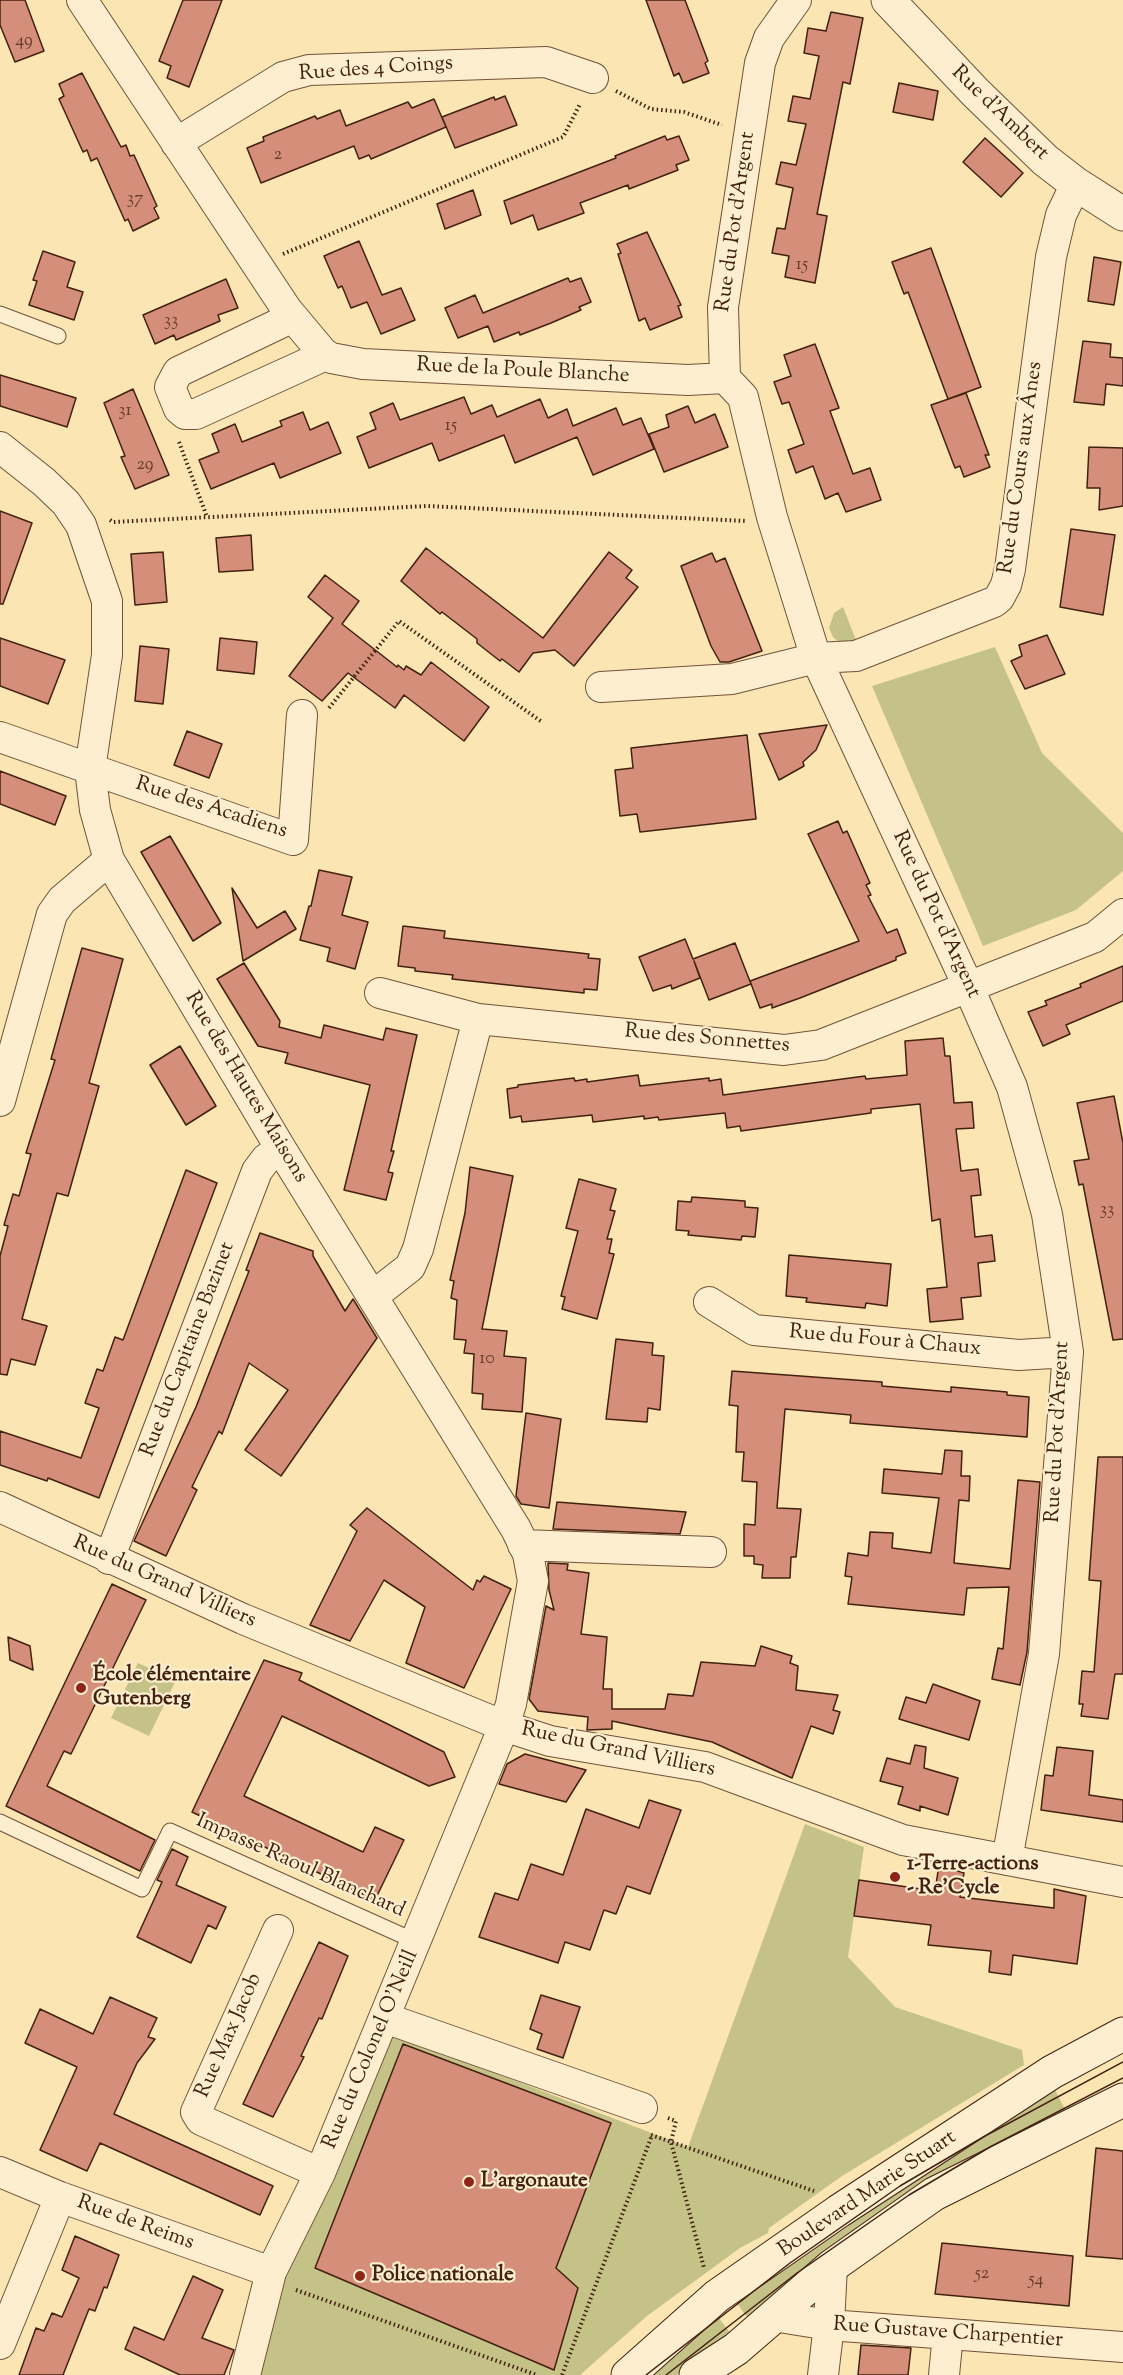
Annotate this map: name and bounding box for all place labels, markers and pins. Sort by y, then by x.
place label: École élémentaire Gutenberg [93,1663,251,1713]
marker: École élémentaire Gutenberg [74,1681,88,1695]
place label: 1-Terre-actions - Re'Cycle [907,1852,1039,1902]
marker: 1-Terre-actions - Re'Cycle [888,1870,902,1884]
place label: L'argonaute [481,2169,588,2195]
marker: L'argonaute [462,2175,476,2189]
place label: Police nationale [372,2263,514,2289]
marker: Police nationale [353,2269,367,2283]

